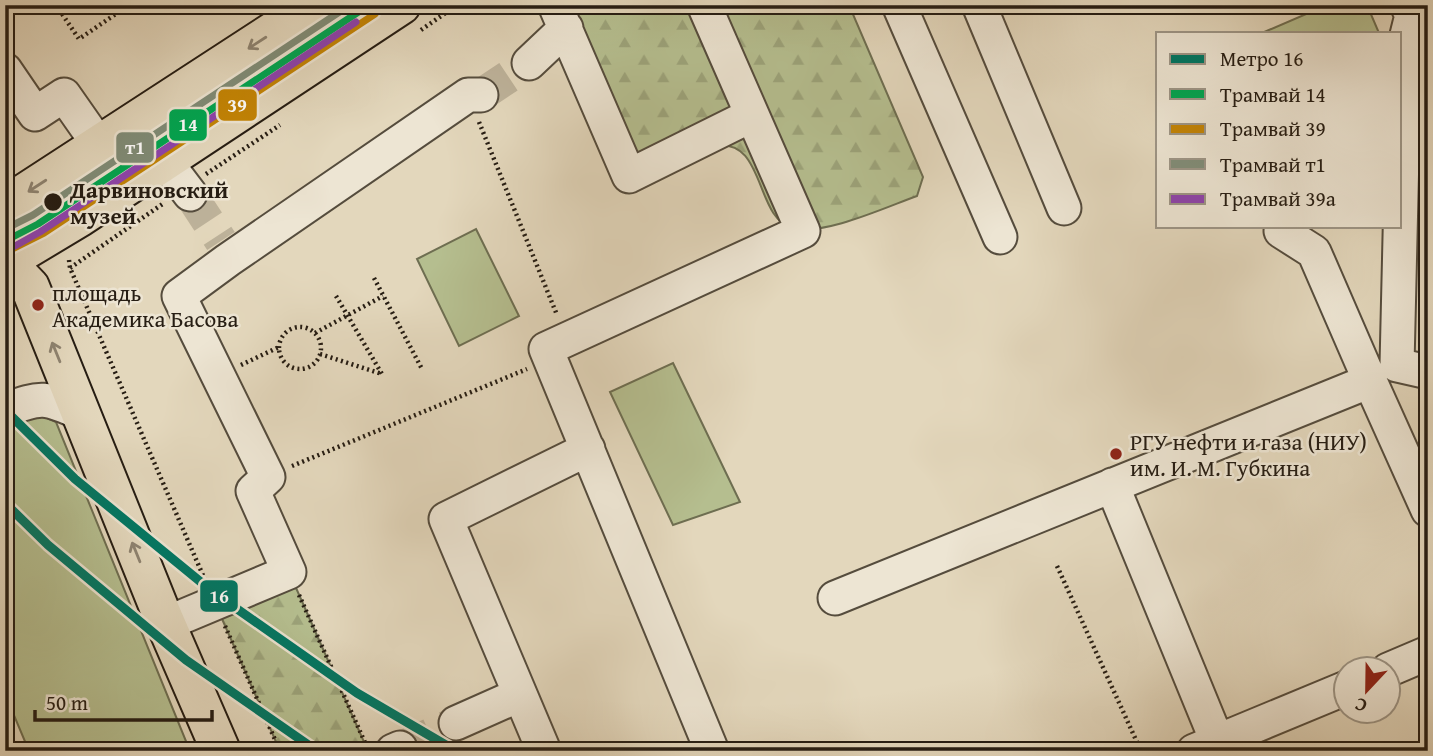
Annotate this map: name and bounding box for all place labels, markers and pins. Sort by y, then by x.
place label: Дарвиновский музей [69,173,229,232]
marker: Дарвиновский музей [42,191,64,213]
place label: площадь Академика Басова [52,276,239,335]
marker: площадь Академика Басова [30,297,46,313]
place label: РГУ нефти и газа (НИУ) им. И. М. Губкина [1130,425,1367,484]
marker: РГУ нефти и газа (НИУ) им. И. М. Губкина [1108,446,1124,462]

